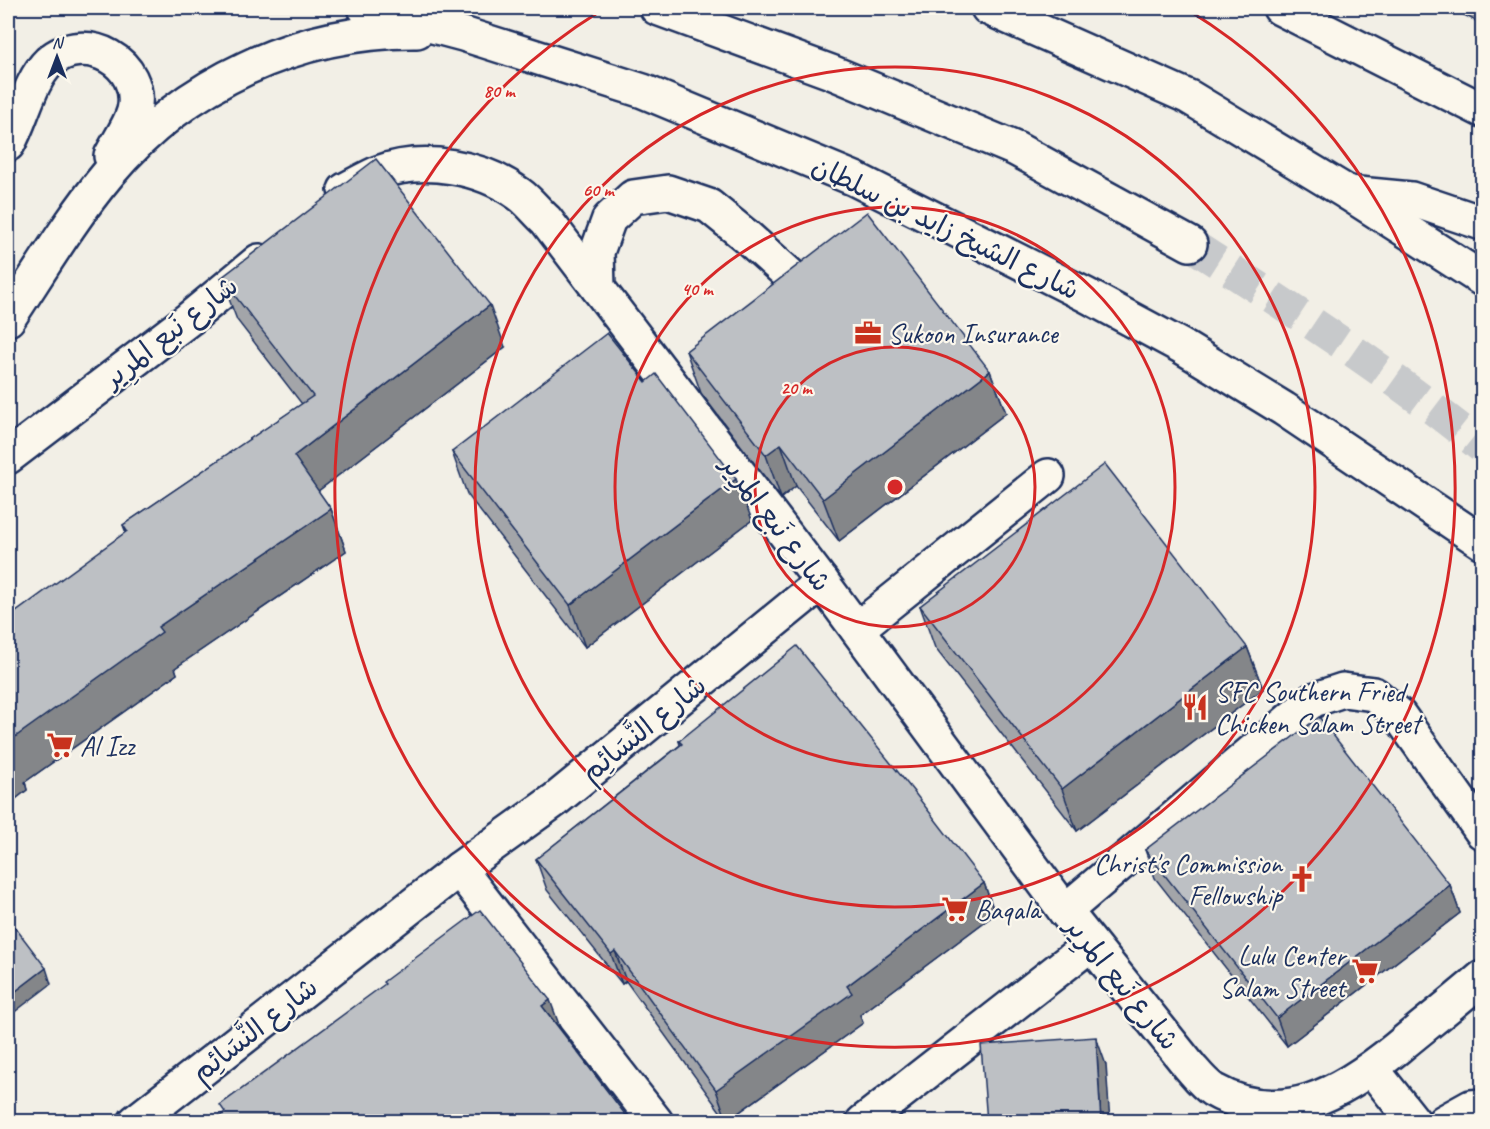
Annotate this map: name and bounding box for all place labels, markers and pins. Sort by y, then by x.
place label: Sukoon Insurance [888,316,1060,351]
office icon: Sukoon Insurance [853,318,883,348]
centre of rings [885,477,905,497]
place label: SFC Southern Fried Chicken Salam Street [1215,674,1424,741]
restaurant icon: SFC Southern Fried Chicken Salam Street [1180,692,1210,722]
place label: Al Izz [80,728,137,763]
supermarket icon: Al Izz [45,730,75,760]
place label: Christ's Commission Fellowship [1094,846,1284,913]
church icon: Christ's Commission Fellowship [1287,864,1317,894]
place label: Baqala [975,892,1042,927]
supermarket icon: Baqala [940,894,970,924]
place label: Lulu Center Salam Street [1219,938,1348,1005]
supermarket icon: Lulu Center Salam Street [1350,956,1380,986]

